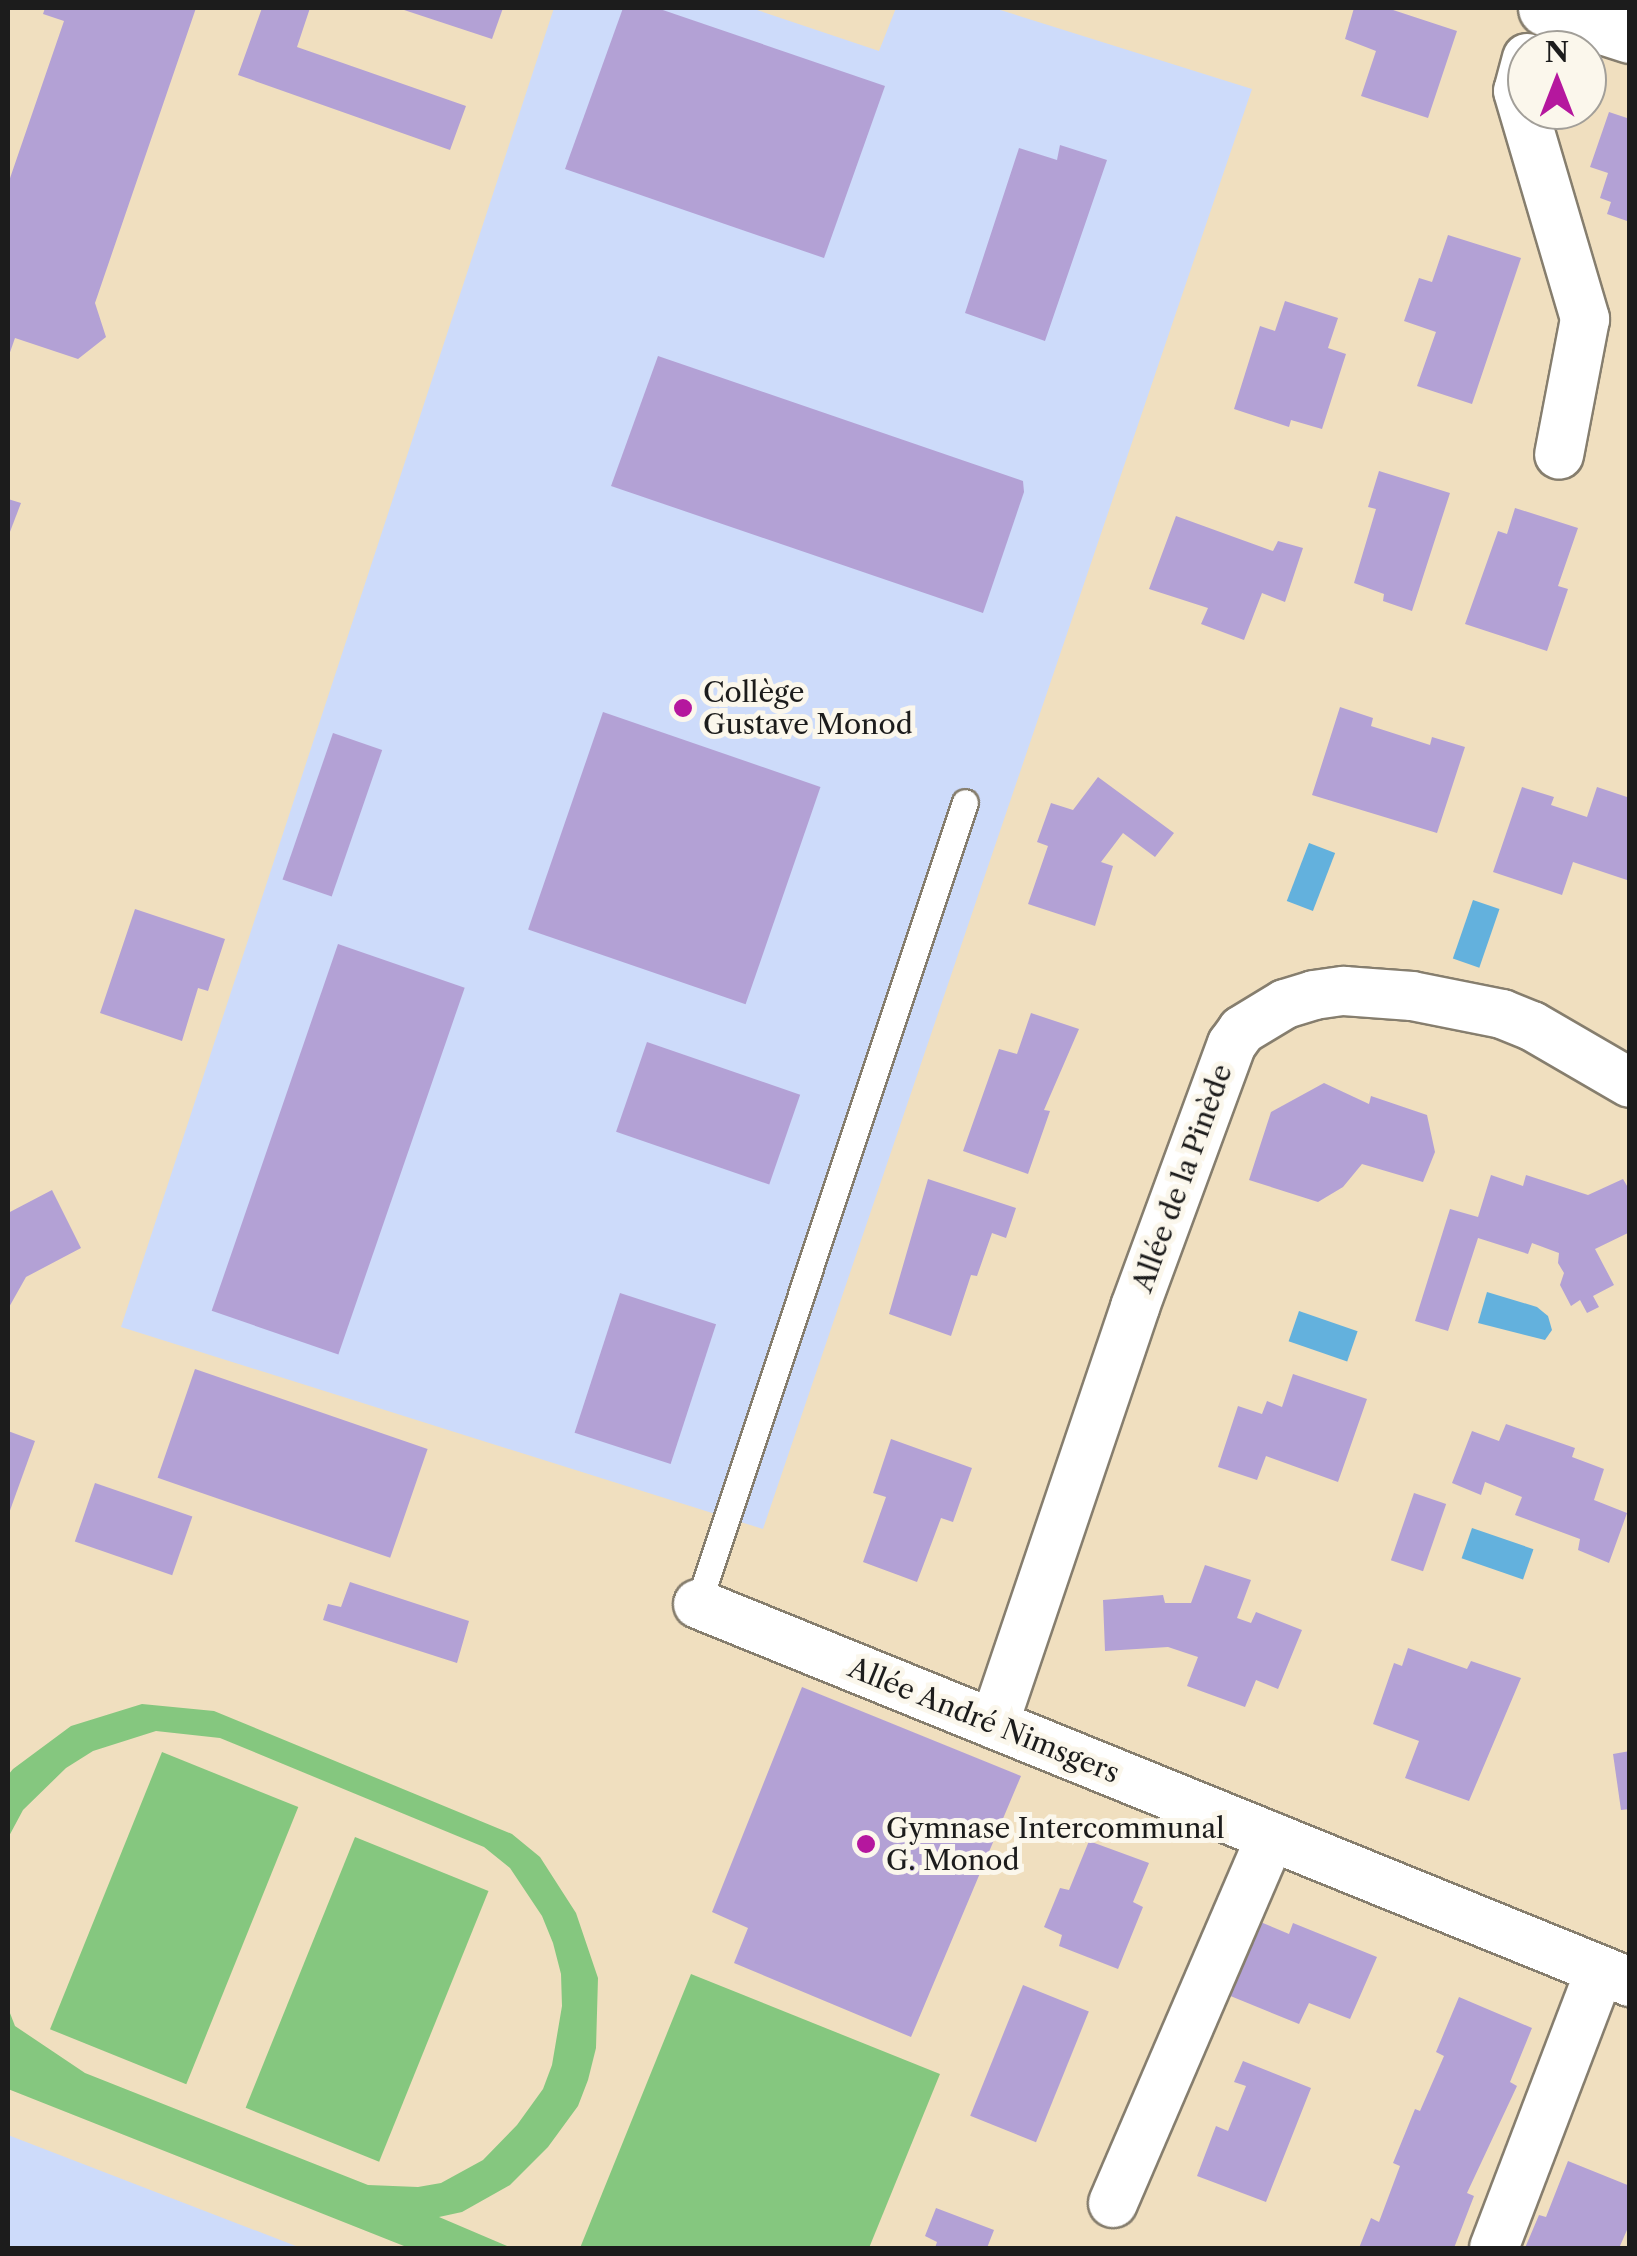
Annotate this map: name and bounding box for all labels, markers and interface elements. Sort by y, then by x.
north arrow [1507,30,1607,130]
text: N [1545,35,1569,69]
place label: Collège Gustave Monod [703,675,913,741]
marker: Collège Gustave Monod [672,697,694,719]
street label: Allée de la Pinède [1125,1060,1239,1296]
street label: Allée André Nimsgers [843,1650,1125,1790]
place label: Gymnase Intercommunal G. Monod [886,1811,1225,1877]
marker: Gymnase Intercommunal G. Monod [855,1833,877,1855]

